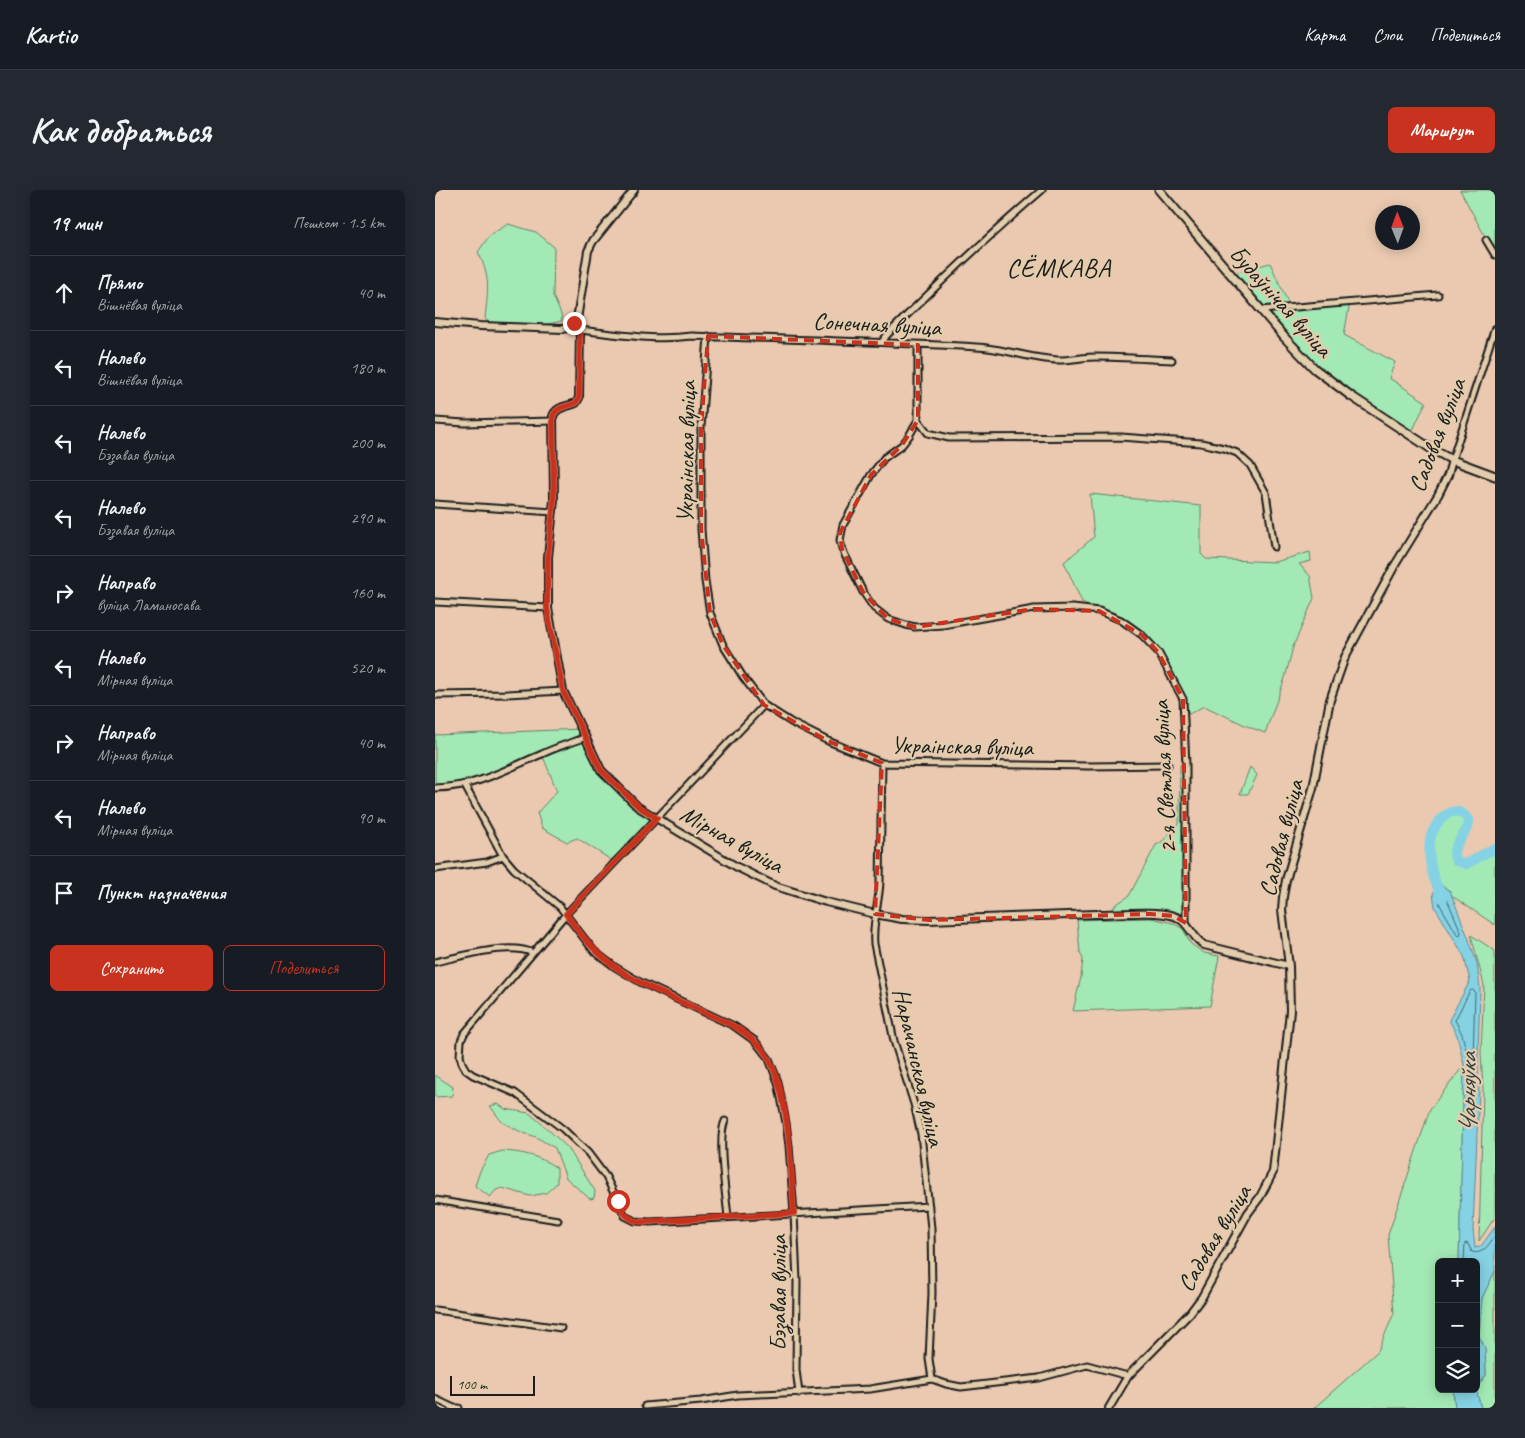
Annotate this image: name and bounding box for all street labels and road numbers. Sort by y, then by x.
street label: Будаўнічая вуліца [1223,239,1340,364]
street label: Сонечная вуліца [812,306,943,342]
street label: Садовая вуліца [1402,373,1473,496]
street label: Украінская вуліца [670,379,702,523]
street label: 2-я Светлая вуліца [1145,698,1183,854]
street label: Украінская вуліца [891,730,1035,762]
street label: Садовая вуліца [1252,775,1310,899]
street label: Мірная вуліца [675,798,790,880]
street label: Нарачанская вуліца [886,985,952,1150]
street label: Садовая вуліца [1170,1178,1258,1297]
street label: Бэзавая вуліца [763,1234,794,1351]

